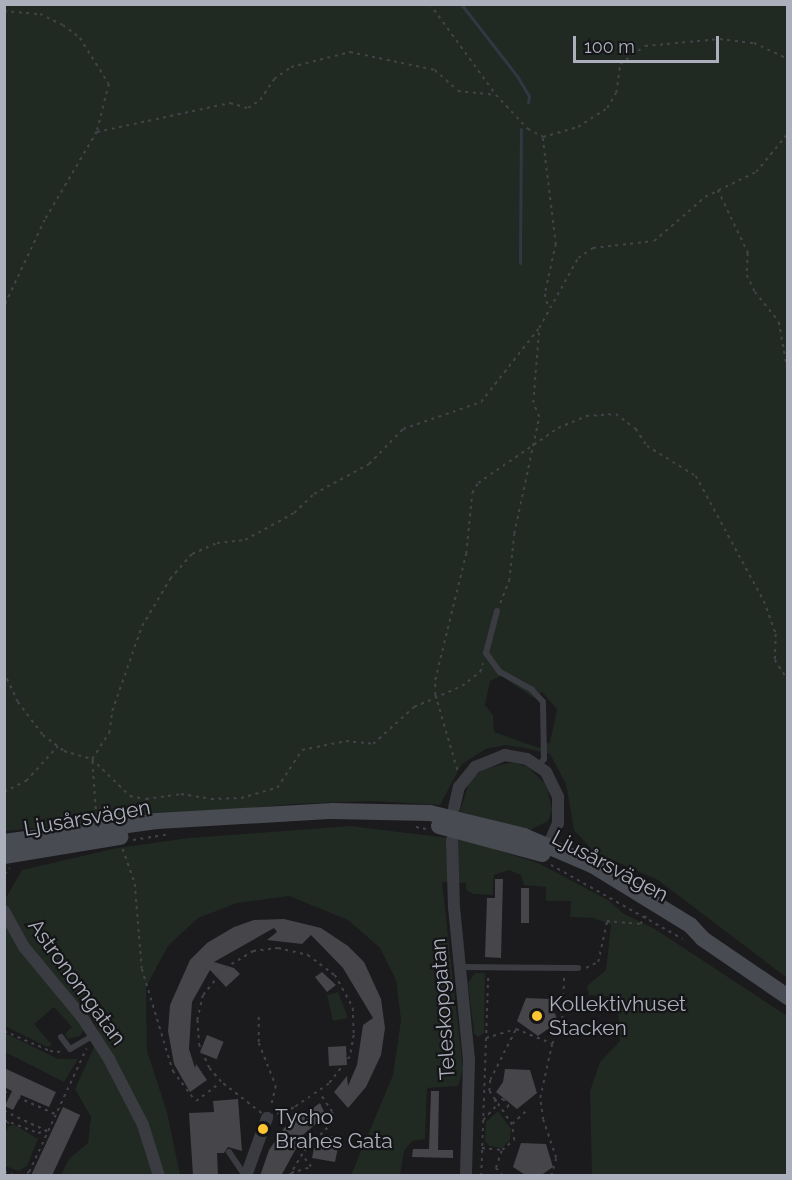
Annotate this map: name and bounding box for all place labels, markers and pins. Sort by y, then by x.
place label: Kollektivhuset Stacken [549,991,686,1041]
marker: Kollektivhuset Stacken [530,1009,544,1023]
place label: Tycho Brahes Gata [275,1104,393,1154]
marker: Tycho Brahes Gata [256,1122,270,1136]

